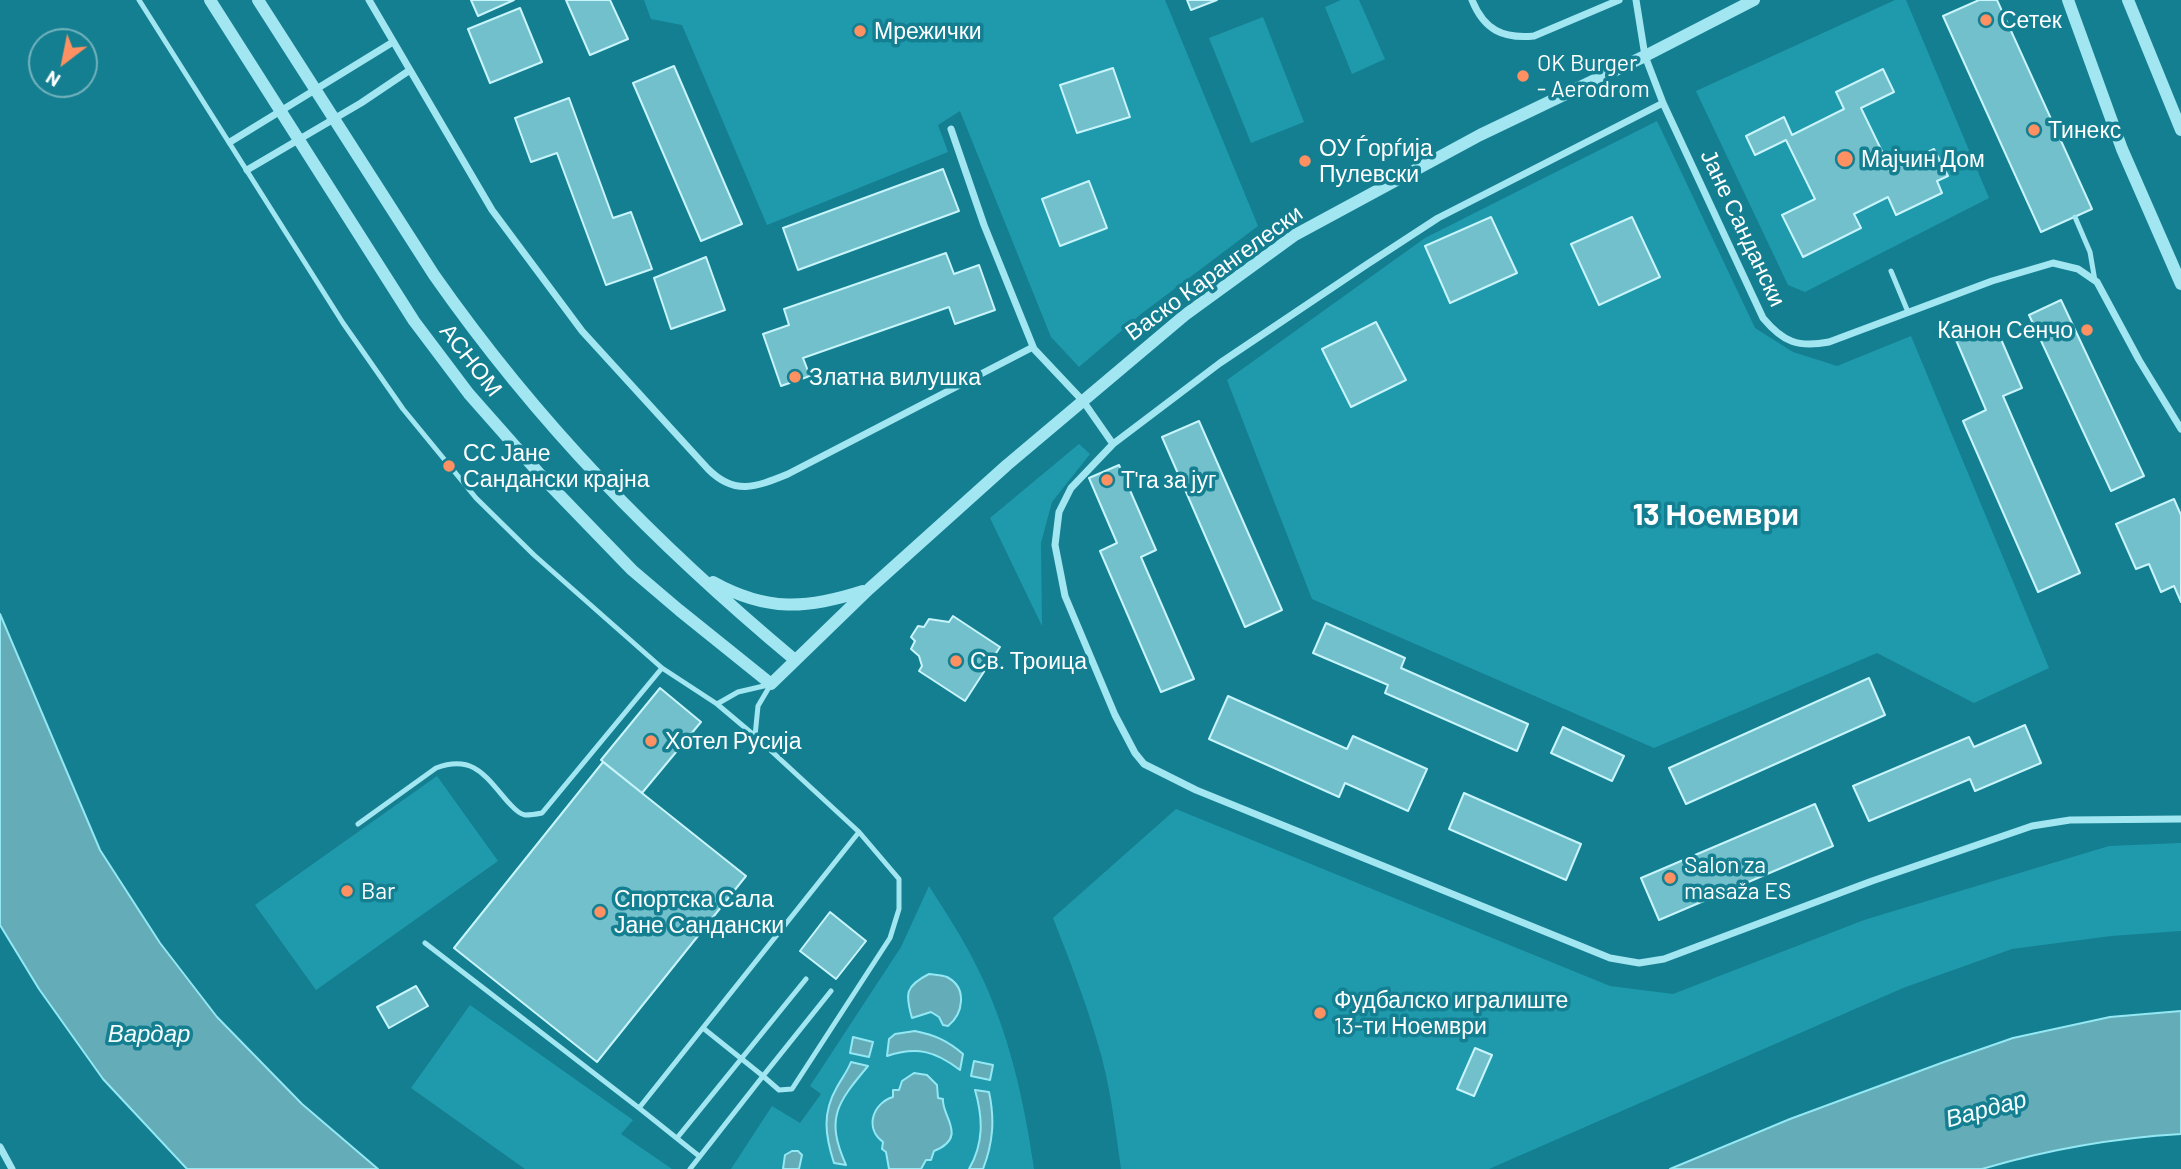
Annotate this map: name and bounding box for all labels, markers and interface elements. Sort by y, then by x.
place label: Сетек [2000,6,2062,34]
marker: Сетек [1978,12,1994,28]
place label: Мрежички [874,17,982,45]
marker: Мрежички [852,23,868,39]
north arrow [28,28,98,98]
place label: OK Burger - Aerodrom [1537,49,1650,103]
text: N [41,66,64,93]
marker: OK Burger - Aerodrom [1515,68,1531,84]
place label: Тинекс [2048,116,2121,144]
marker: Тинекс [2026,122,2042,138]
place label: ОУ Ѓорѓија Пулевски [1319,134,1433,188]
street label: Јане Сандански [1695,145,1791,311]
place label: Мајчин Дом [1861,145,1985,173]
marker: Мајчин Дом [1835,149,1855,169]
marker: ОУ Ѓорѓија Пулевски [1297,153,1313,169]
street label: Васко Карангелески [1120,199,1308,347]
place label: Канон Сенчо [1937,316,2073,344]
street label: АСНОМ [434,318,508,402]
marker: Канон Сенчо [2079,322,2095,338]
place label: Златна вилушка [809,363,981,391]
marker: Златна вилушка [787,369,803,385]
place label: СС Јане Сандански крајна [463,439,650,493]
marker: СС Јане Сандански крајна [441,458,457,474]
place label: Т'га за југ [1121,466,1216,494]
marker: Т'га за југ [1099,472,1115,488]
district label: 13 Ноември [1633,497,1799,533]
place label: Св. Троица [970,647,1087,675]
marker: Св. Троица [948,653,964,669]
place label: Хотел Русија [665,727,802,755]
marker: Хотел Русија [643,733,659,749]
place label: Salon za masaža ES [1684,851,1792,905]
marker: Salon za masaža ES [1662,870,1678,886]
place label: Bar [361,877,395,905]
marker: Bar [339,883,355,899]
place label: Спортска Сала Јане Сандански [614,885,784,939]
marker: Спортска Сала Јане Сандански [592,904,608,920]
place label: Фудбалско игралиште 13-ти Ноември [1334,986,1568,1040]
marker: Фудбалско игралиште 13-ти Ноември [1312,1005,1328,1021]
water label: Вардар [108,1020,190,1048]
water label: Вардар [1942,1084,2030,1134]

